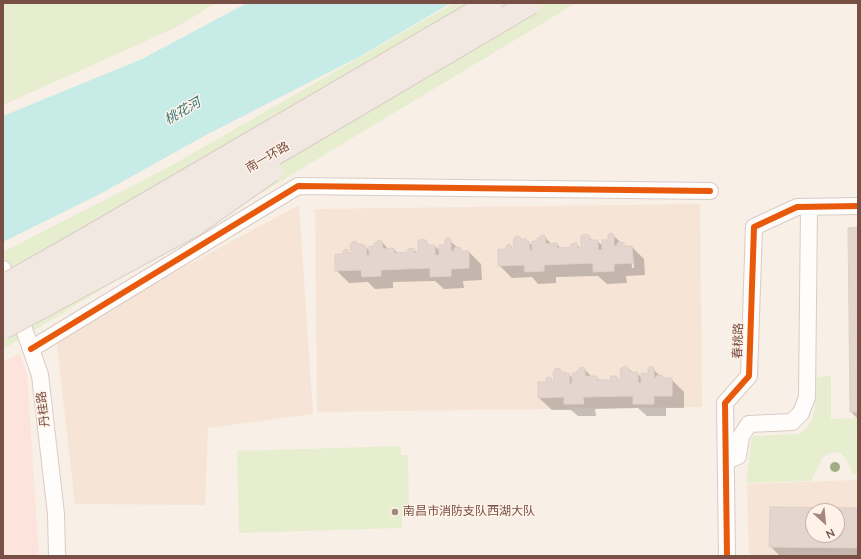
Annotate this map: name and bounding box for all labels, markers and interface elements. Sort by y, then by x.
water label: 桃花河 [162,95,204,129]
street label: 南一环路 [244,140,292,176]
street label: 春桃路 [731,323,747,359]
street label: 丹桂路 [35,390,53,428]
north arrow [805,503,845,543]
place label: 南昌市消防支队西湖大队 [403,505,535,519]
marker: 南昌市消防支队西湖大队 [390,507,400,517]
text: N [823,525,837,542]

